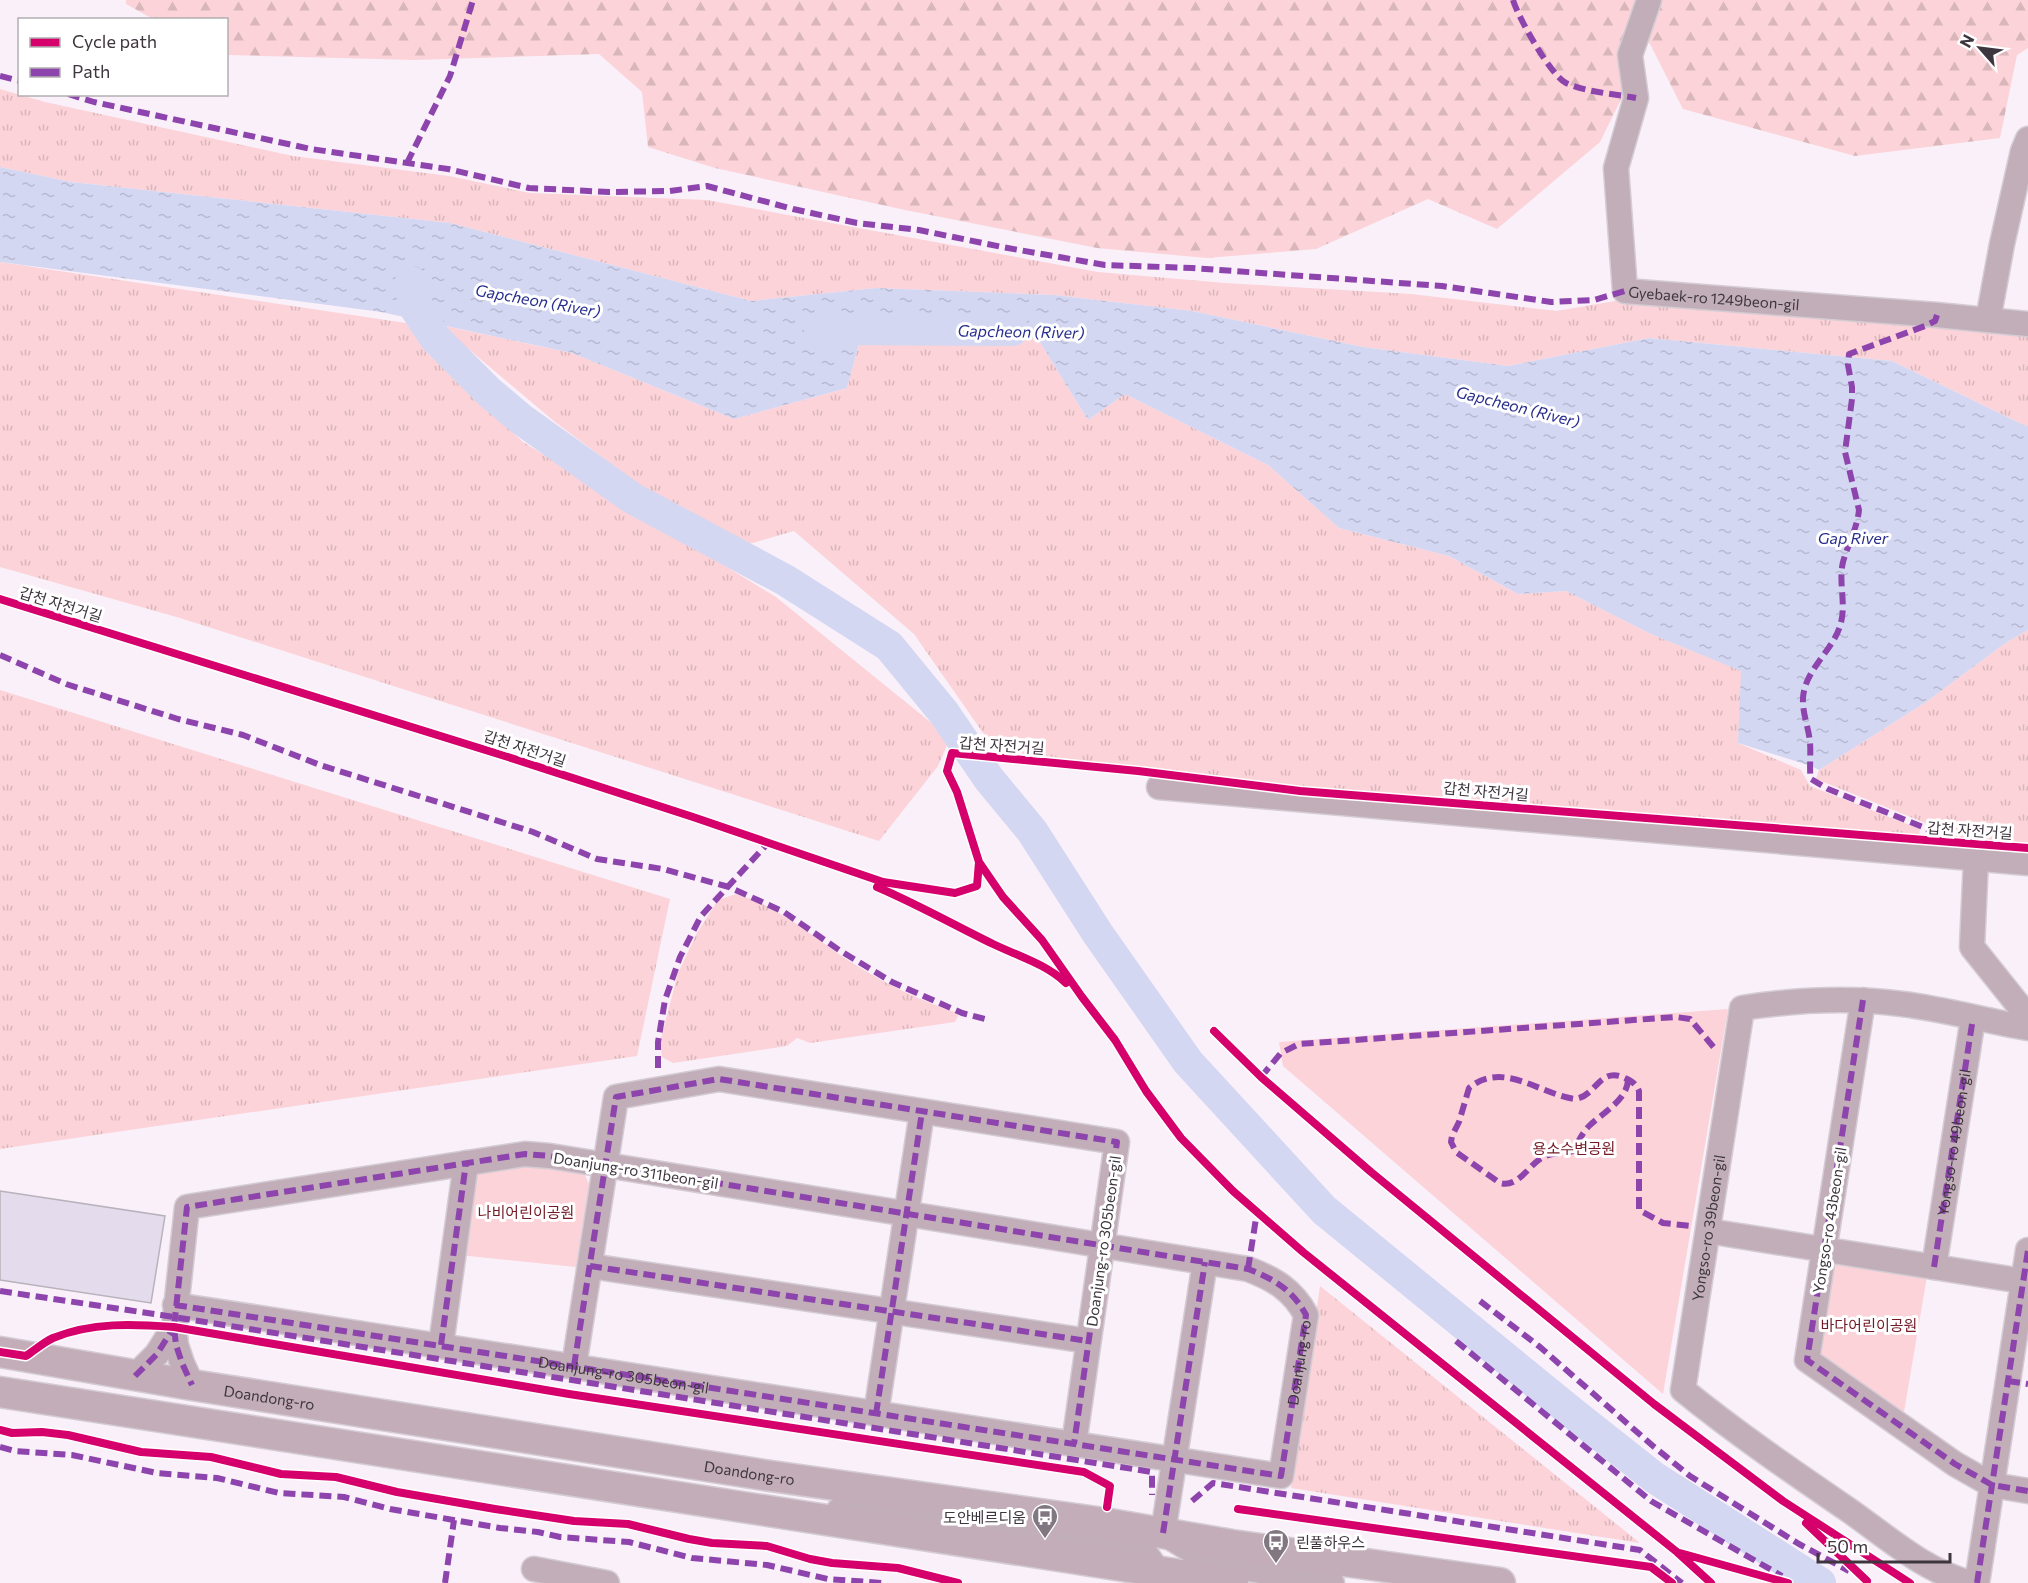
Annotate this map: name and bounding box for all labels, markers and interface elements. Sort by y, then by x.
legend [18,18,228,96]
north arrow [1950,18,2010,78]
text: Cycle path [72,30,157,52]
text: N [1955,31,1978,50]
text: Path [72,60,110,82]
water label: Gapcheon (River) [474,280,602,320]
street label: Gyebaek-ro 1249beon-gil [1628,282,1800,313]
water label: Gapcheon (River) [957,320,1085,342]
water label: Gapcheon (River) [1454,381,1582,431]
water label: Gap River [1818,528,1889,547]
street label: 갑천 자전거길 [17,583,105,625]
street label: 갑천 자전거길 [481,726,569,770]
street label: 갑천 자전거길 [959,733,1045,757]
street label: 갑천 자전거길 [1443,778,1529,804]
street label: 갑천 자전거길 [1927,818,2013,842]
street label: Yongso-ro 49beon-gil [1933,1068,1974,1217]
park label: 용소수변공원 [1533,1139,1615,1157]
street label: Yongso-ro 43beon-gil [1809,1146,1849,1294]
street label: Doanjung-ro 311beon-gil [552,1148,720,1192]
street label: Yongso-ro 39beon-gil [1688,1153,1728,1302]
street label: Doanjung-ro 305beon-gil [1082,1154,1124,1328]
park label: 나비어린이공원 [478,1203,574,1221]
park label: 바다어린이공원 [1821,1316,1917,1334]
street label: Doanjung-ro [1283,1319,1314,1406]
street label: Doanjung-ro 305beon-gil [537,1352,710,1396]
street label: Doandong-ro [223,1381,316,1413]
street label: Doandong-ro [703,1457,796,1488]
bus stop icon: 도안베르디움 [1030,1502,1060,1540]
place label: 도안베르디움 [943,1508,1026,1526]
scale bar [1818,1526,1950,1564]
bus stop icon: 린풀하우스 [1261,1527,1291,1565]
place label: 린풀하우스 [1296,1533,1365,1551]
text: 50 m [1827,1535,1868,1557]

